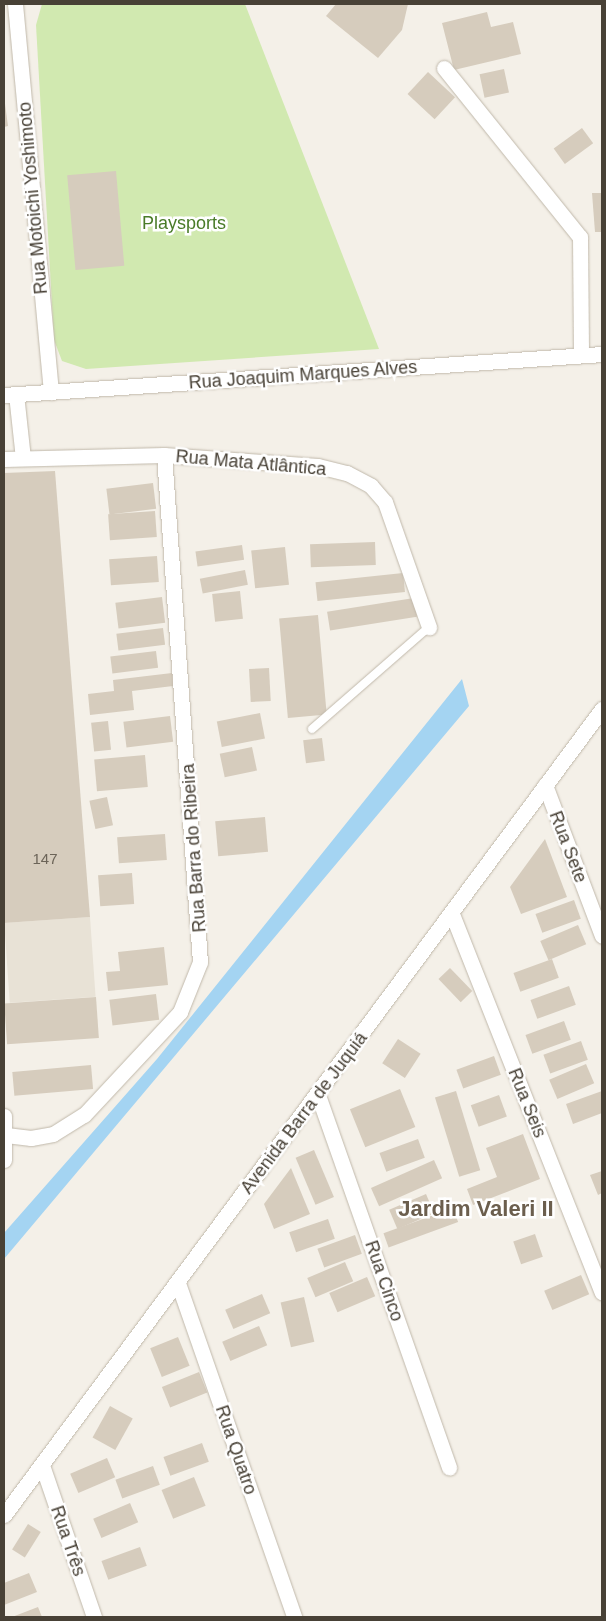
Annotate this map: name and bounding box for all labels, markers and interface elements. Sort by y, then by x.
street label: Rua Motoichi Yoshimoto [14,101,52,295]
park label: Playsports [142,212,226,234]
street label: Rua Joaquim Marques Alves [187,356,419,394]
street label: Rua Mata Atlântica [174,446,328,480]
street label: Rua Barra do Ribeira [177,763,211,933]
street label: Rua Sete [544,808,592,886]
house number: 147 [32,850,58,868]
street label: Avenida Barra de Juquiá [236,1028,372,1198]
street label: Rua Seis [503,1065,551,1141]
district label: Jardim Valeri II [398,1196,554,1222]
street label: Rua Cinco [360,1238,408,1324]
street label: Rua Quatro [211,1402,261,1498]
street label: Rua Três [46,1503,90,1579]

